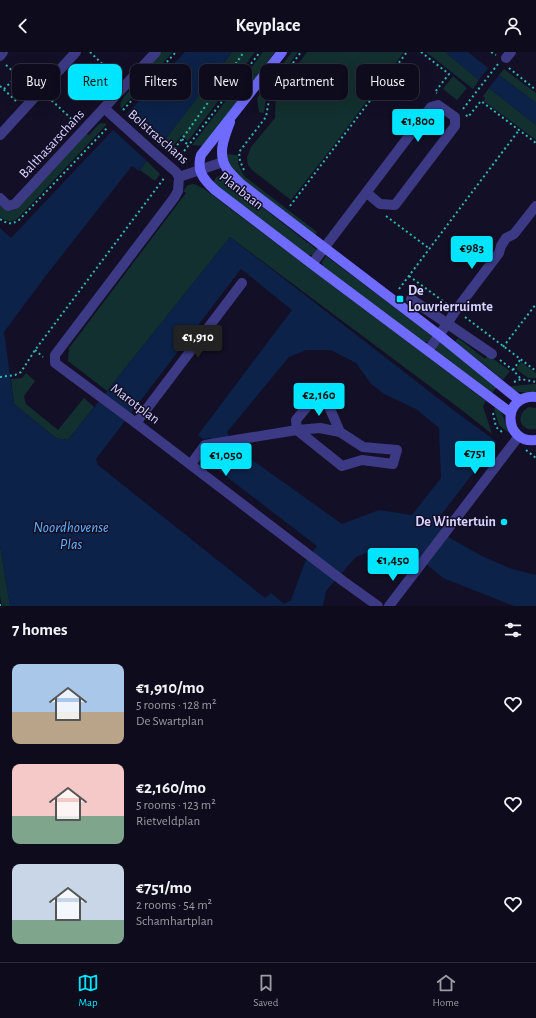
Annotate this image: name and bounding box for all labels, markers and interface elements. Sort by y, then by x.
icon: back [12,15,34,37]
icon: person [502,15,524,37]
text: Keyplace [236,17,300,35]
chip: Buy [12,64,60,100]
chip: Rent [68,64,122,100]
chip: Filters [130,64,191,100]
chip: New [199,64,252,100]
chip: Apartment [260,64,348,100]
chip: House [356,64,419,100]
street label: Balthasarschans [17,107,87,181]
street label: Bolstraschans [125,107,191,167]
pin: €1,800 [385,109,451,143]
text: €1,800 [401,115,435,128]
street label: Planbaan [216,170,266,212]
pin: €983 [448,236,496,270]
text: €983 [460,242,484,255]
place label: De Louvrierruimte [408,284,493,314]
marker: De Louvrierruimte [395,294,405,304]
pin: €1,910 [165,325,231,359]
text: €1,910 [182,331,214,344]
street label: Marotplan [108,381,162,427]
pin: €2,160 [286,383,352,417]
text: €2,160 [303,389,335,402]
pin: €751 [451,441,499,475]
pin: €1,050 [193,443,259,477]
text: €751 [464,447,486,460]
text: €1,050 [210,449,242,462]
place label: De Wintertuin [415,515,496,529]
marker: De Wintertuin [499,517,509,527]
water label: Noordhovense Plas [33,520,109,552]
pin: €1,450 [360,548,426,582]
text: €1,450 [377,554,409,567]
icon: filters [502,619,524,641]
text: 7 homes [12,621,68,638]
text: €1,910/mo [136,679,204,696]
icon: home [44,680,92,728]
icon: heart [502,693,524,715]
text: 5 rooms · 128 m² [136,699,217,712]
text: De Swartplan [136,715,204,728]
text: €2,160/mo [136,779,206,796]
icon: home [44,780,92,828]
icon: heart [502,793,524,815]
text: 5 rooms · 123 m² [136,799,216,812]
text: Rietveldplan [136,815,200,828]
text: €751/mo [136,879,192,896]
icon: home [44,880,92,928]
icon: heart [502,893,524,915]
text: 2 rooms · 54 m² [136,899,212,912]
text: Schamhartplan [136,915,213,928]
tab: Map [77,972,99,1009]
tab: Saved [253,972,278,1009]
tab: Home [432,972,459,1009]

